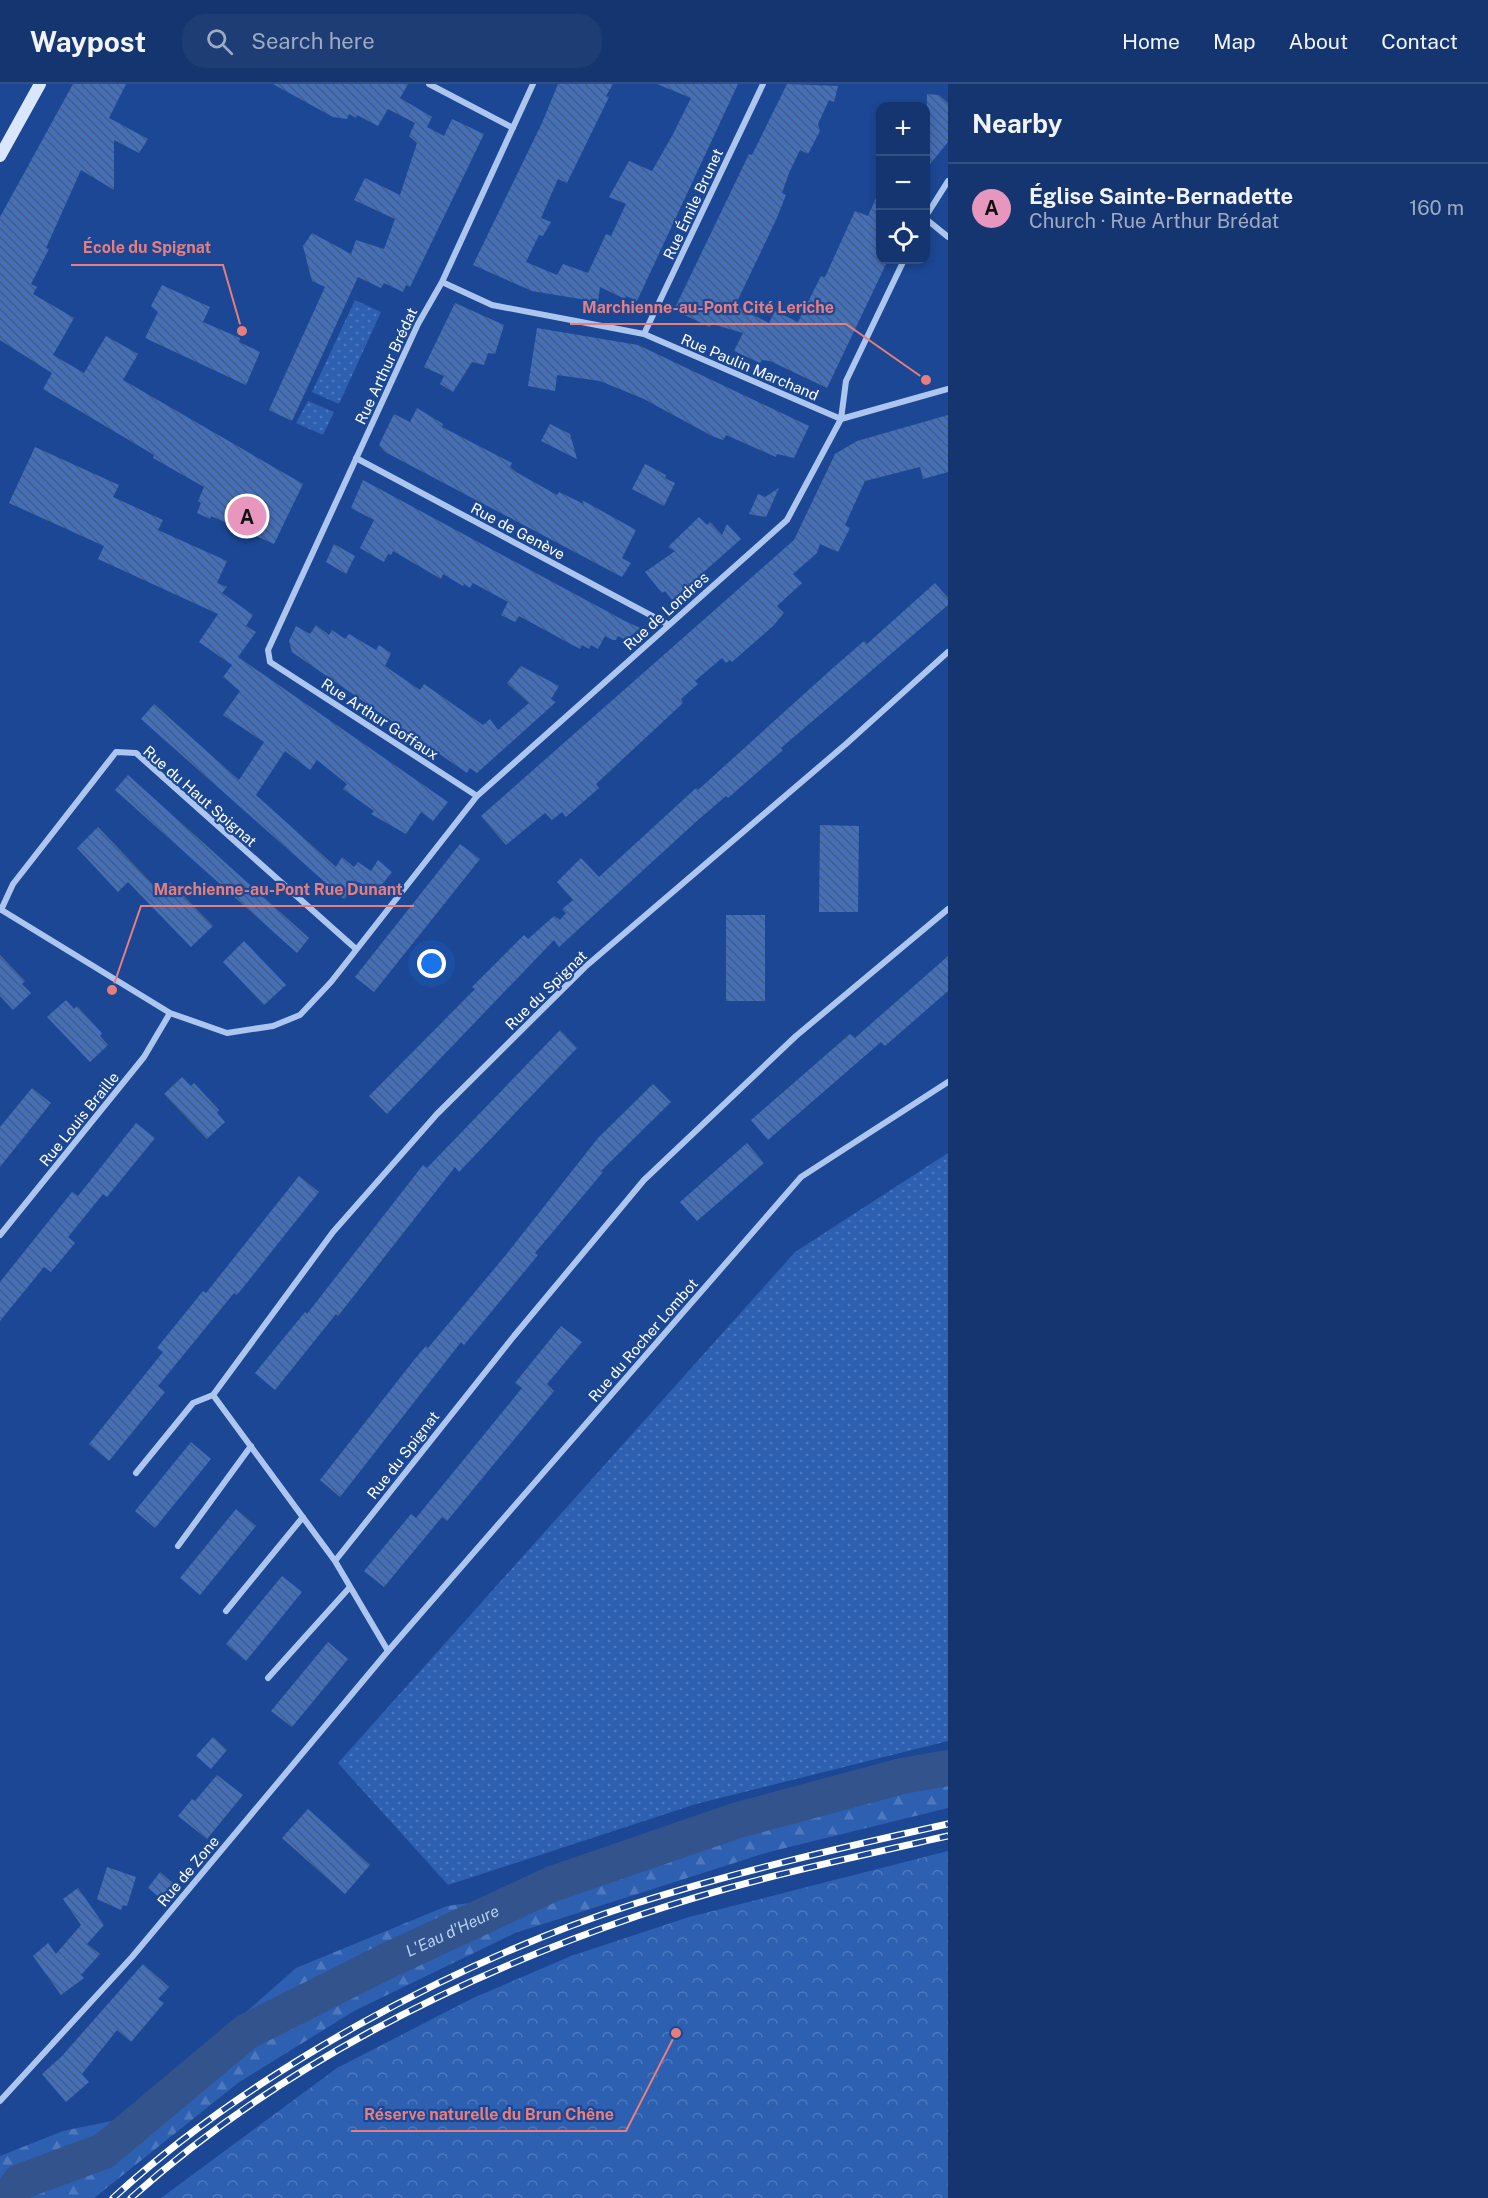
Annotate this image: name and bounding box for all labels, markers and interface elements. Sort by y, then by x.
search box [182,14,602,68]
text: Waypost [30,25,146,58]
icon: search [203,25,236,58]
text: Search here [251,28,375,54]
text: Home [1122,29,1180,54]
text: Map [1213,29,1256,54]
text: About [1289,29,1348,54]
text: Contact [1381,29,1458,54]
map controls [876,102,930,264]
button: + [876,102,930,156]
text: Nearby [972,108,1062,139]
street label: Rue Émile Brunet [660,146,726,262]
button: − [876,156,930,210]
text: Église Sainte-Bernadette [1029,183,1293,209]
text: A [984,196,999,220]
text: 160 m [1409,196,1464,220]
text: Church · Rue Arthur Brédat [1029,209,1279,233]
button: locate [876,210,930,264]
callout: École du Spignat [71,231,223,265]
text: École du Spignat [83,237,211,257]
callout: Marchienne-au-Pont Cité Leriche [570,290,846,324]
text: Marchienne-au-Pont Cité Leriche [582,298,834,317]
street label: Rue Arthur Brédat [351,305,421,427]
street label: Rue Paulin Marchand [679,330,821,404]
pin: A [228,494,266,538]
street label: Rue de Genève [468,499,568,563]
street label: Rue de Londres [620,569,712,653]
street label: Rue Arthur Goffaux [318,675,442,763]
street label: Rue du Haut Spignat [140,742,260,850]
callout: Marchienne-au-Pont Rue Dunant [141,872,414,906]
text: Marchienne-au-Pont Rue Dunant [153,880,403,899]
street label: Rue du Spignat [502,947,590,1033]
your location [417,949,446,978]
street label: Rue Louis Braille [36,1069,122,1169]
street label: Rue du Rocher Lombot [585,1275,701,1405]
street label: Rue du Spignat [364,1408,443,1502]
street label: Rue de Zone [154,1832,222,1910]
water label: L'Eau d'Heure [402,1901,502,1961]
callout: Réserve naturelle du Brun Chêne [351,2097,626,2131]
text: Réserve naturelle du Brun Chêne [364,2105,614,2124]

